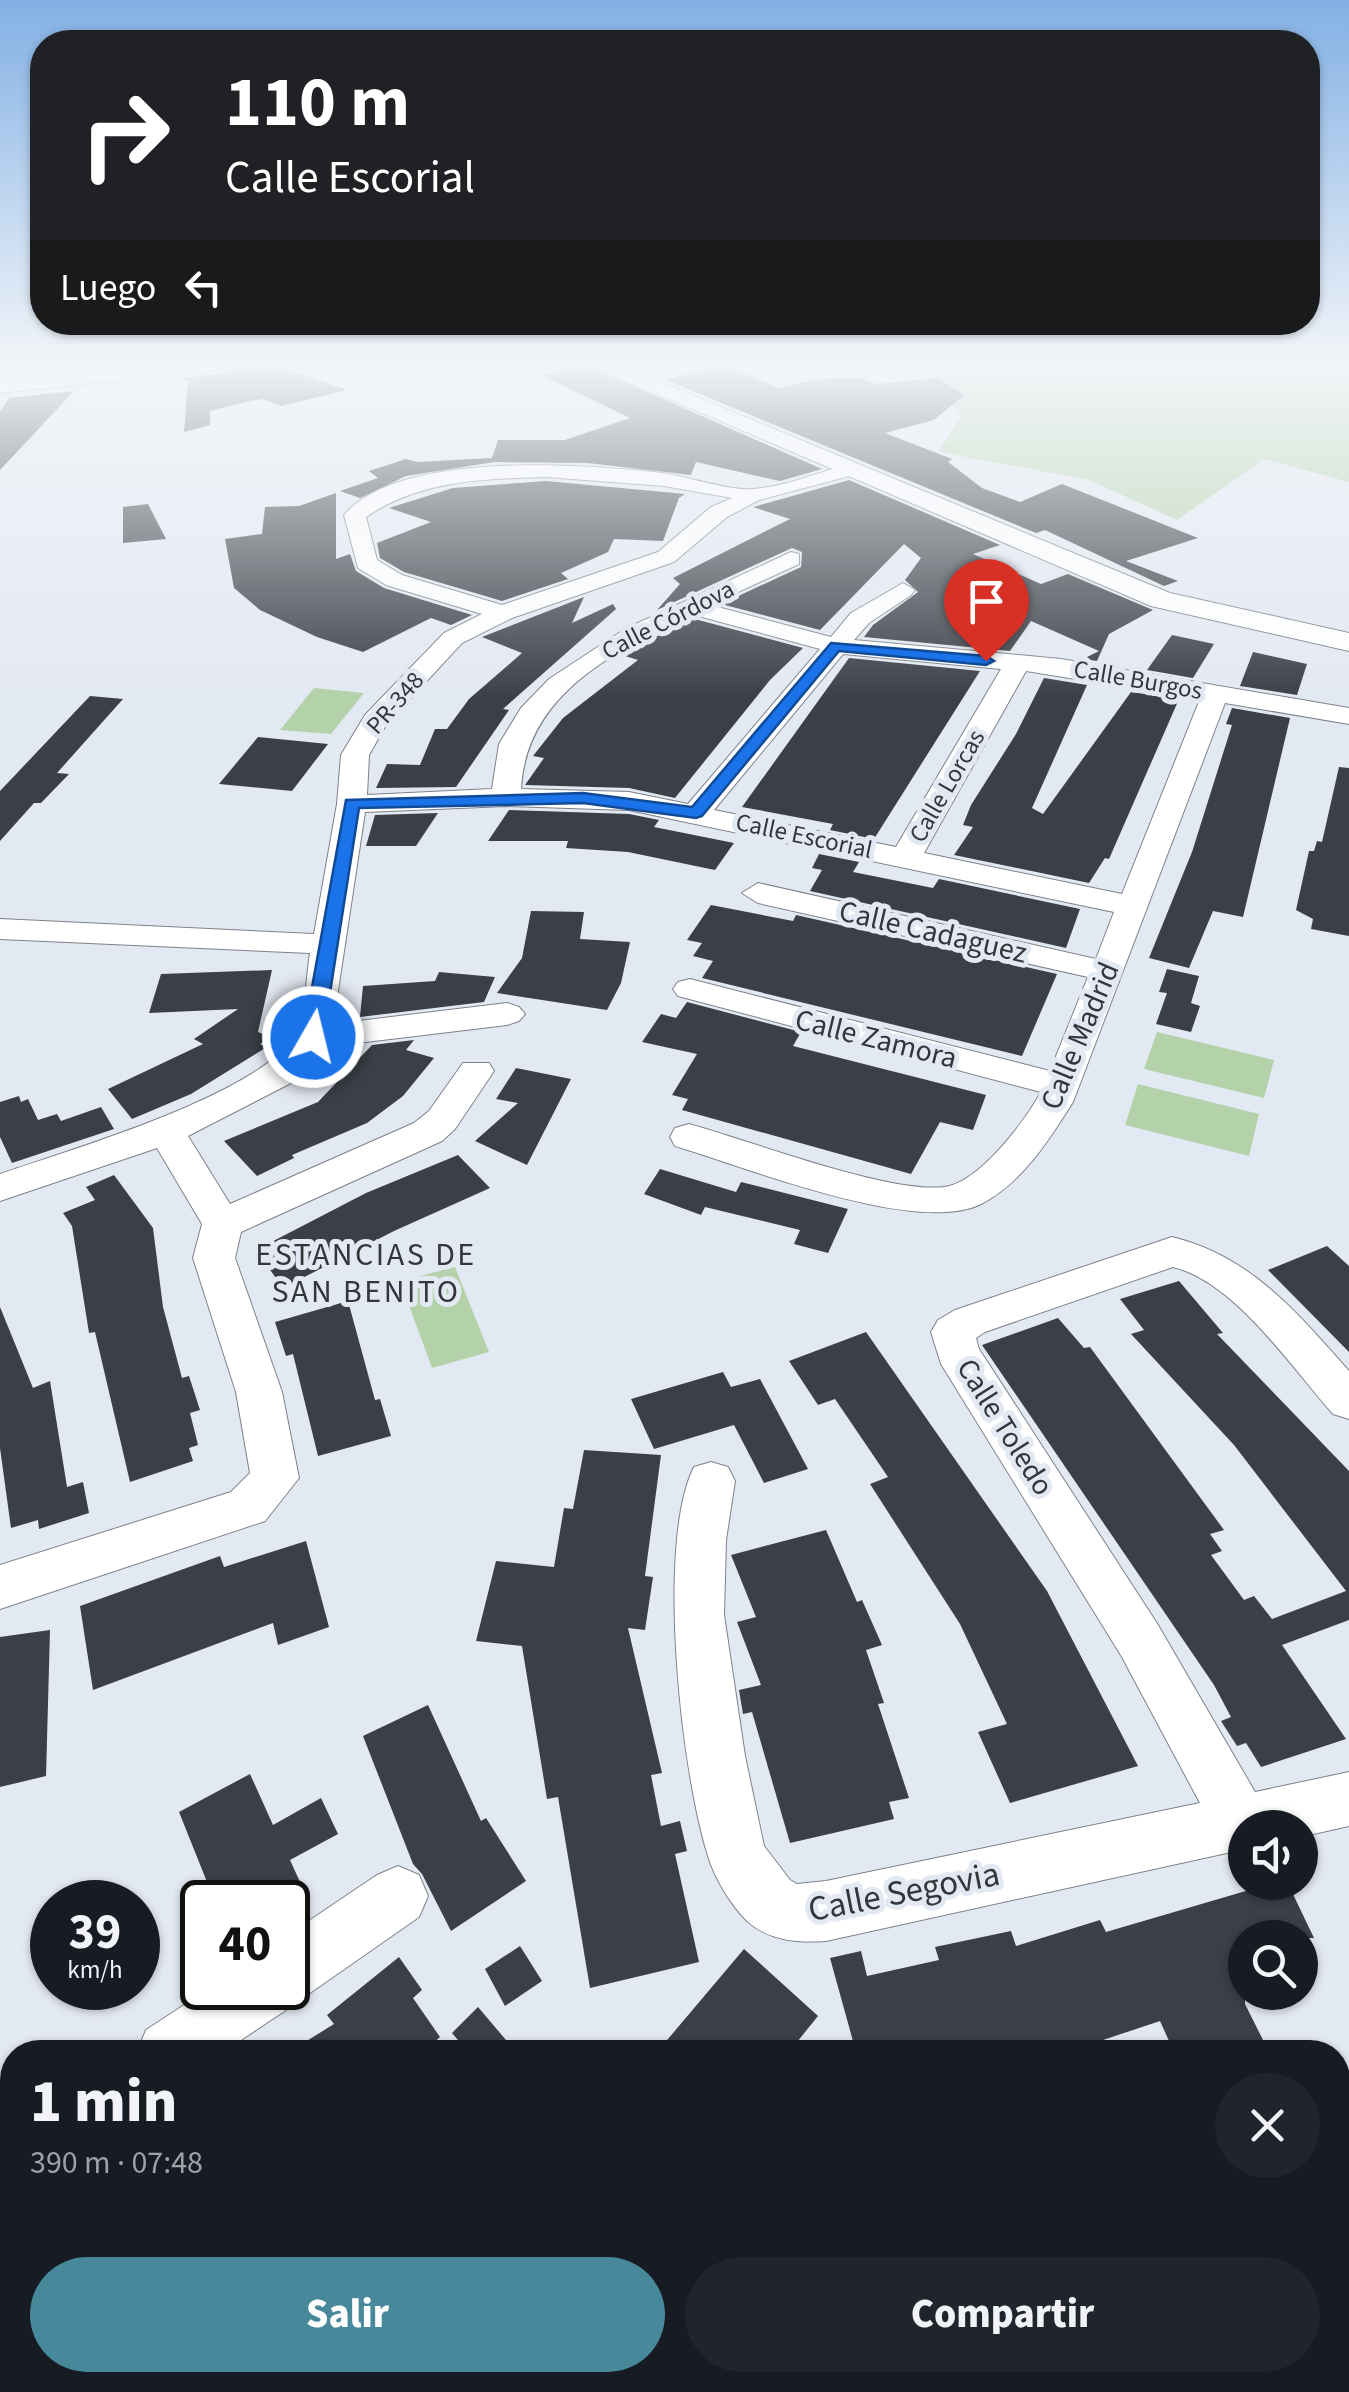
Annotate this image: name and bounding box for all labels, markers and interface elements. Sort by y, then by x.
text: 110 m [225,53,410,153]
icon: right [60,70,190,200]
text: Calle Escorial [225,146,475,210]
icon: left [176,260,231,315]
text: Luego [60,261,156,315]
pin [944,559,1029,662]
street label: Calle Córdova [596,571,740,669]
icon: arrive [959,574,1014,629]
street label: Calle Burgos [1071,651,1205,709]
street label: PR-348 [358,664,432,742]
street label: Calle Lorcas [900,723,994,849]
street label: Calle Escorial [732,804,876,868]
street label: Calle Cadaguez [835,890,1031,974]
street label: Calle Madrid [1030,956,1130,1116]
position arrow [261,985,365,1089]
street label: Calle Zamora [791,998,961,1080]
district label: ESTANCIAS DE SAN BENITO [255,1232,477,1315]
street label: Calle Toledo [946,1350,1064,1504]
map controls [1228,1810,1318,2010]
button: sound [1228,1810,1318,1900]
street label: Calle Segovia [804,1849,1004,1935]
speed limit sign: 40 [180,1880,310,2010]
text: 39 [69,1897,121,1968]
button: search [1228,1920,1318,2010]
text: km/h [67,1952,123,1988]
text: 1 min [30,2060,177,2145]
button: close [1215,2073,1320,2178]
text: 390 m · 07:48 [30,2140,203,2186]
button: Salir [30,2257,665,2372]
button: Compartir [685,2257,1320,2372]

